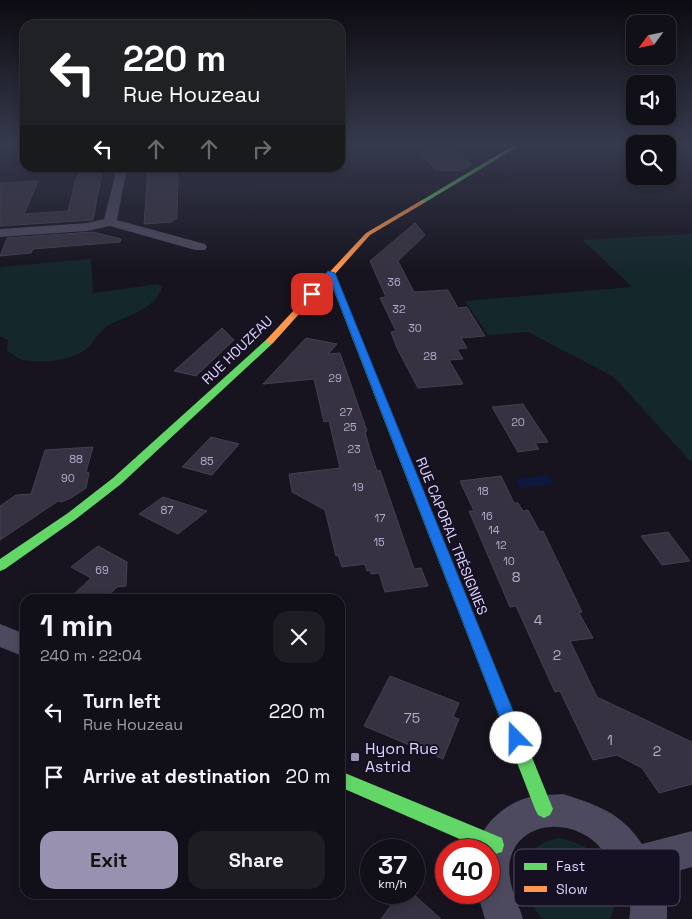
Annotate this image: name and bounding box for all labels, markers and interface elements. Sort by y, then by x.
north arrow [626,15,676,65]
map controls [626,15,676,185]
text: 220 m [123,37,226,81]
icon: left [40,40,105,105]
button: sound [626,75,676,125]
text: Rue Houzeau [123,80,260,108]
icon: left [89,135,117,163]
icon: ahead [142,135,170,163]
icon: ahead [195,135,223,163]
icon: right [248,135,276,163]
button: search [626,135,676,185]
pin [291,273,333,315]
house number: 36 [387,275,401,289]
icon: arrive [298,280,326,308]
house number: 32 [392,302,406,316]
street label: RUE HOUZEAU [198,312,276,388]
house number: 30 [408,321,422,335]
house number: 28 [423,349,437,363]
house number: 29 [328,371,342,385]
house number: 27 [340,405,352,419]
house number: 20 [511,415,525,429]
house number: 25 [343,420,357,434]
house number: 23 [347,442,361,456]
house number: 88 [69,452,83,466]
house number: 85 [200,454,214,468]
street label: RUE CAPORAL TRÉSIGNIES [412,454,492,618]
house number: 90 [61,471,75,485]
house number: 19 [352,480,364,494]
house number: 18 [477,484,489,498]
house number: 87 [161,503,173,517]
house number: 16 [481,509,493,523]
house number: 17 [375,511,385,525]
house number: 14 [488,523,500,537]
house number: 15 [373,535,385,549]
house number: 12 [495,538,507,552]
house number: 10 [503,554,515,568]
house number: 69 [95,563,109,577]
house number: 8 [512,568,521,586]
text: 1 min [40,606,113,645]
button: close [273,611,325,663]
house number: 4 [534,611,543,629]
text: 240 m · 22:04 [40,645,142,666]
house number: 2 [553,646,561,664]
text: Turn left [83,689,161,714]
icon: left [40,698,68,726]
text: 220 m [269,699,325,724]
house number: 75 [404,709,420,727]
position arrow [489,711,541,763]
text: Rue Houzeau [83,714,183,735]
house number: 1 [607,731,613,749]
place label: Hyon Rue Astrid [365,738,438,777]
house number: 2 [653,742,661,760]
marker: Hyon Rue Astrid [349,751,361,763]
icon: arrive [40,763,68,791]
text: Arrive at destination [83,764,271,789]
text: 20 m [286,764,330,789]
button: Exit [40,831,178,889]
button: Share [188,831,325,889]
speed limit sign: 40 [435,839,500,904]
text: 37 [378,849,407,881]
legend [514,849,680,906]
text: Fast [556,857,585,875]
text: km/h [378,876,407,892]
text: Slow [556,880,588,898]

